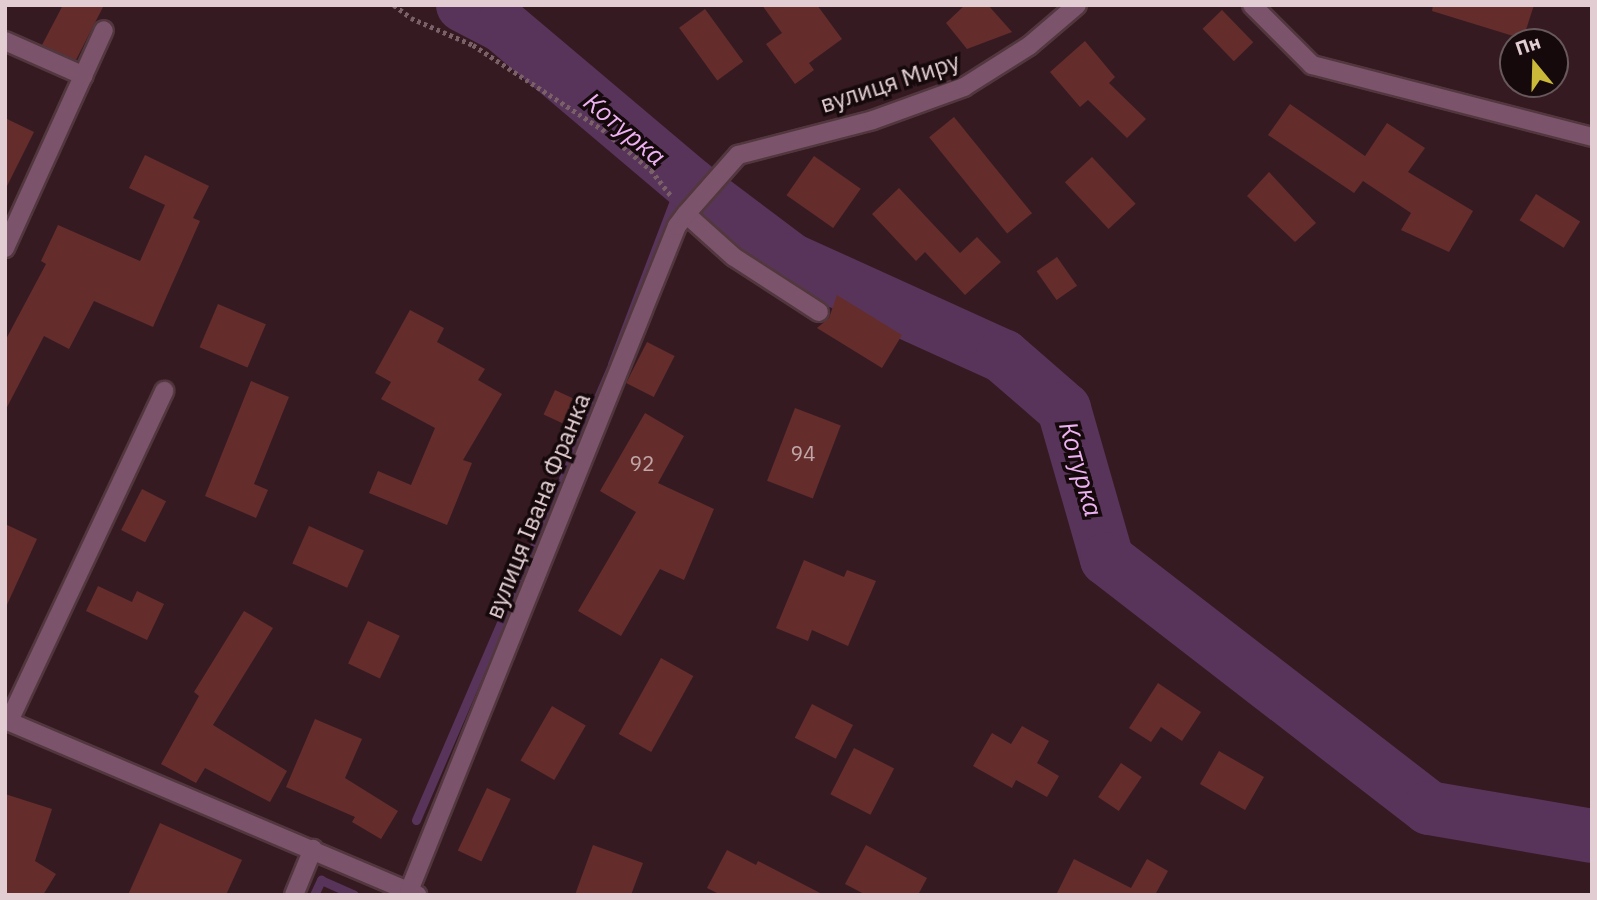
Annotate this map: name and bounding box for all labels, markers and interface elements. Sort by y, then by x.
north arrow [1499,28,1569,98]
text: Пн [1512,30,1544,60]
street label: вулиця Миру [817,47,963,119]
water label: Котурка [578,86,672,172]
street label: вулиця Івана Франка [480,389,596,623]
water label: Котурка [1053,418,1109,520]
house number: 94 [790,440,816,466]
house number: 92 [629,450,655,476]

